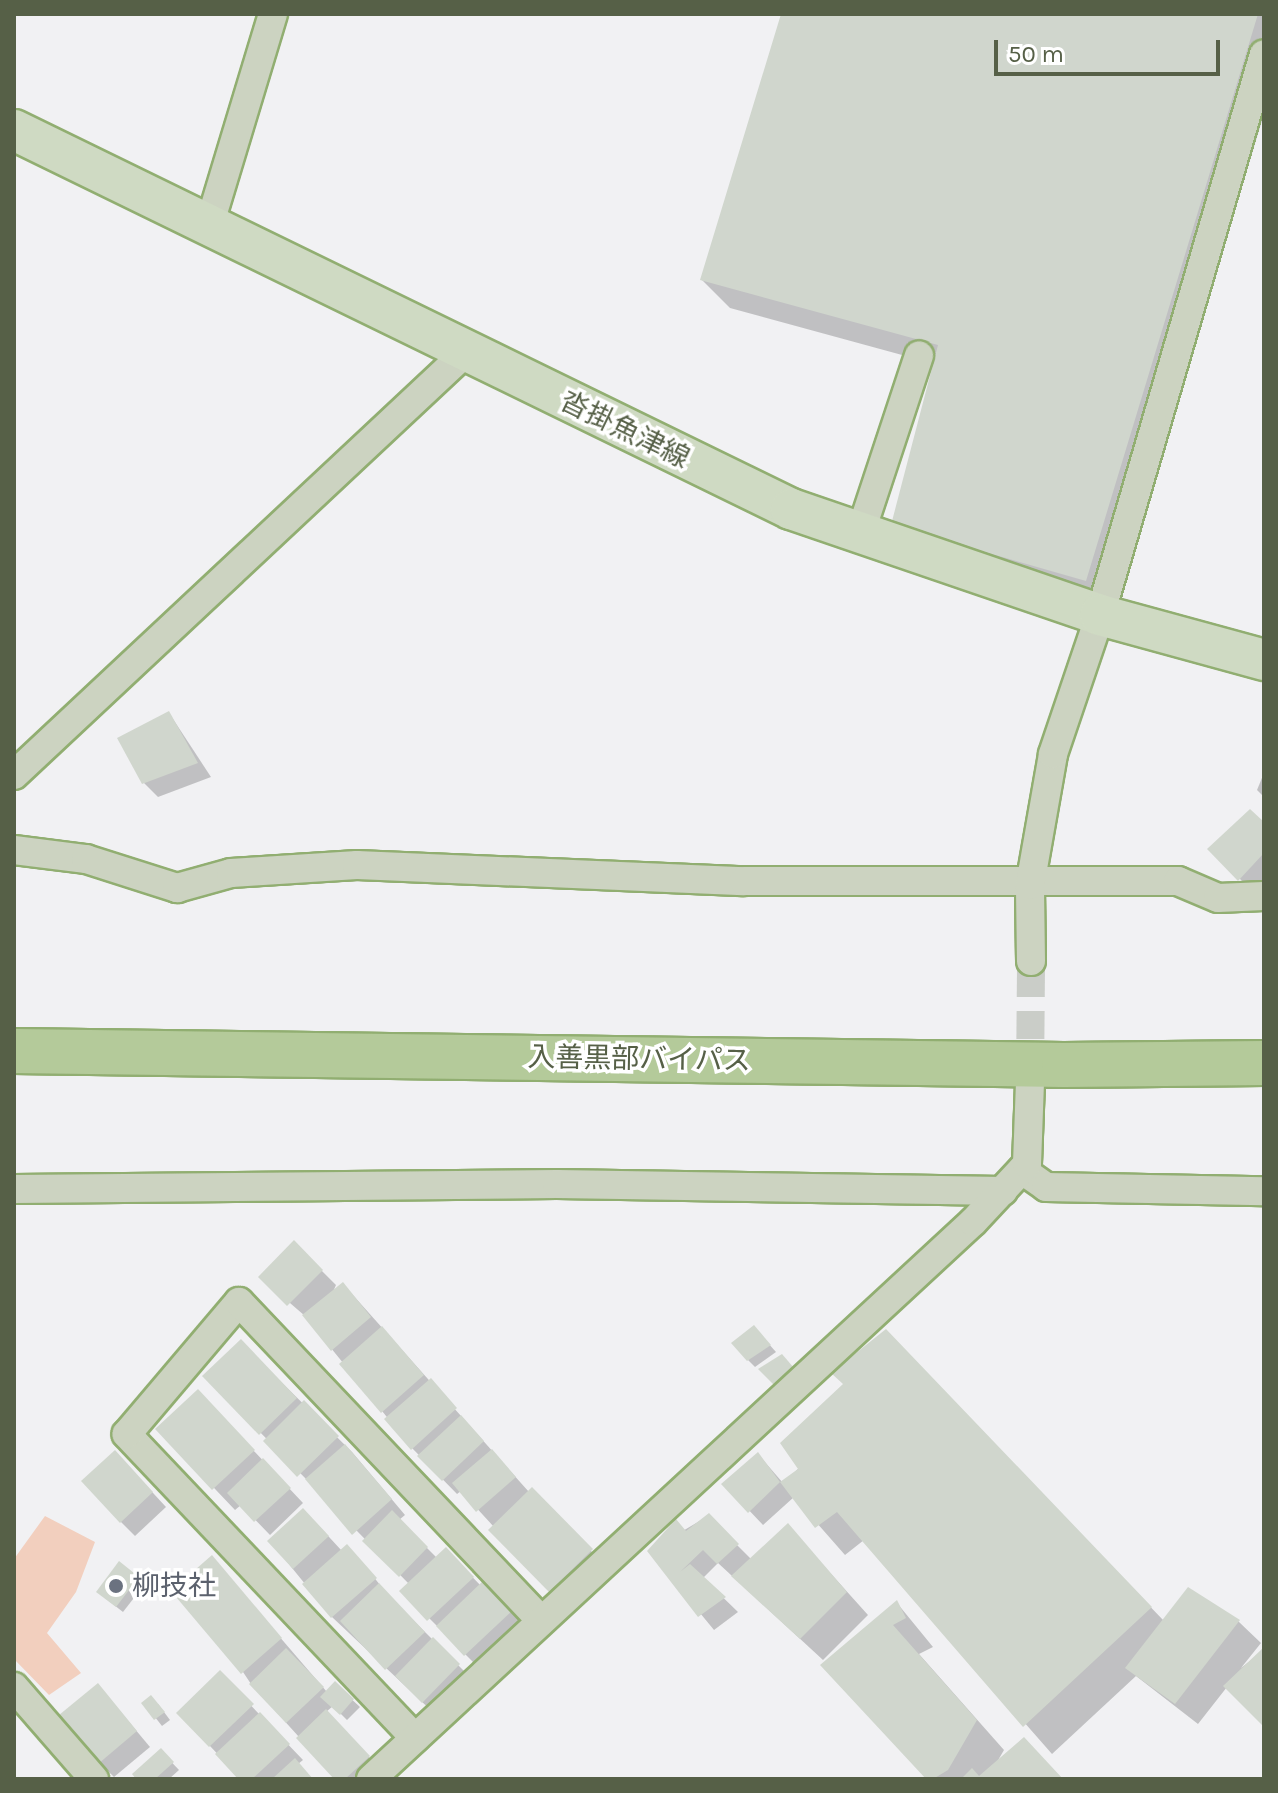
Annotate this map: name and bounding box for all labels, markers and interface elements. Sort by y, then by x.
scale bar [998,24,1224,74]
text: 50 m [1008,40,1064,68]
street label: 沓掛魚津線 [555,384,695,476]
street label: 入善黒部バイパス [527,1040,751,1078]
place label: 柳技社 [132,1569,216,1603]
marker: 柳技社 [107,1577,125,1595]

